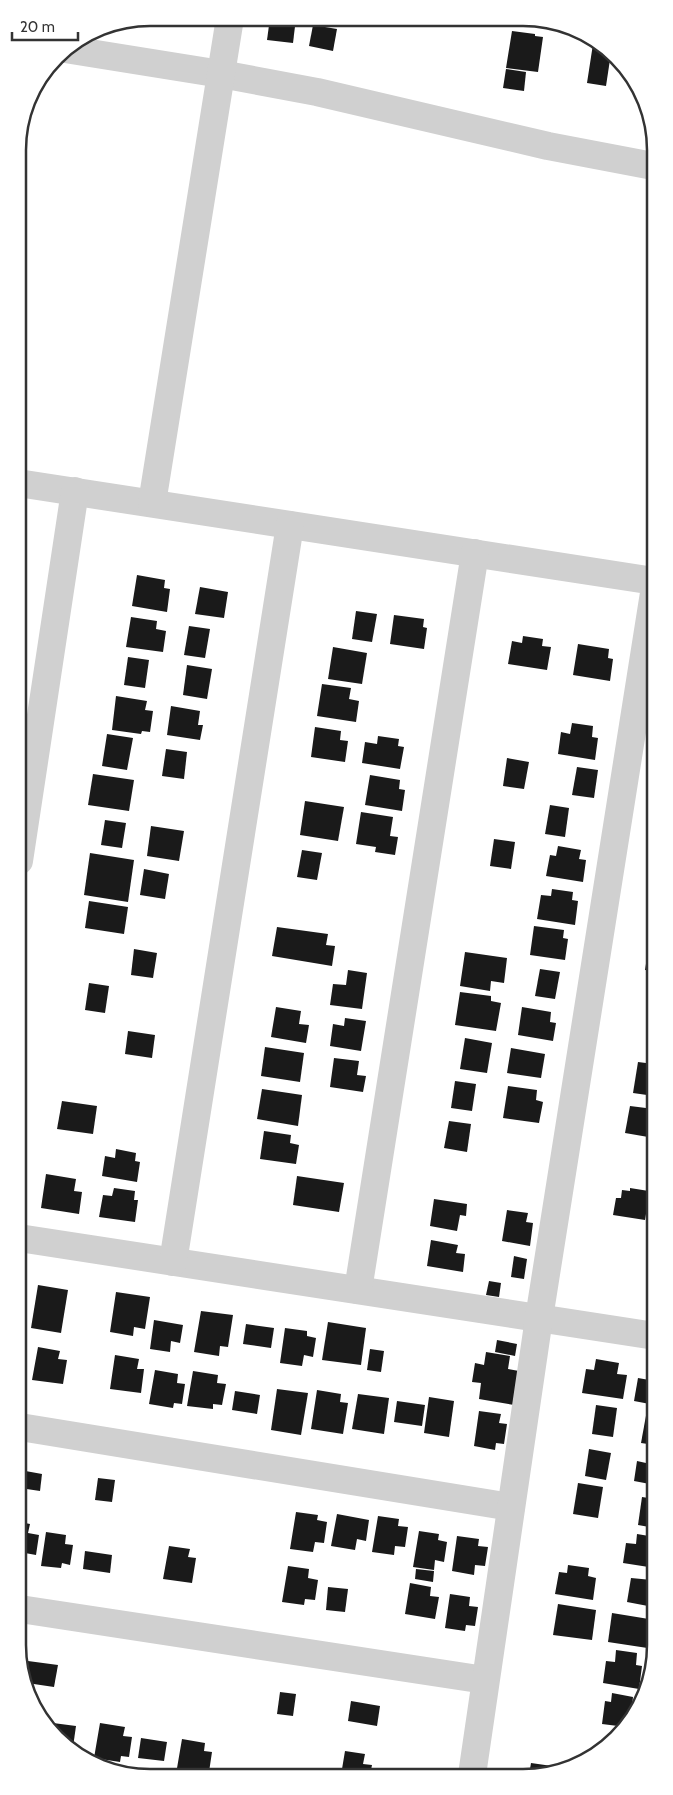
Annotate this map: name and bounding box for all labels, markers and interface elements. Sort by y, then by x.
scale bar [12,10,79,42]
text: 20 m [20,18,55,36]

